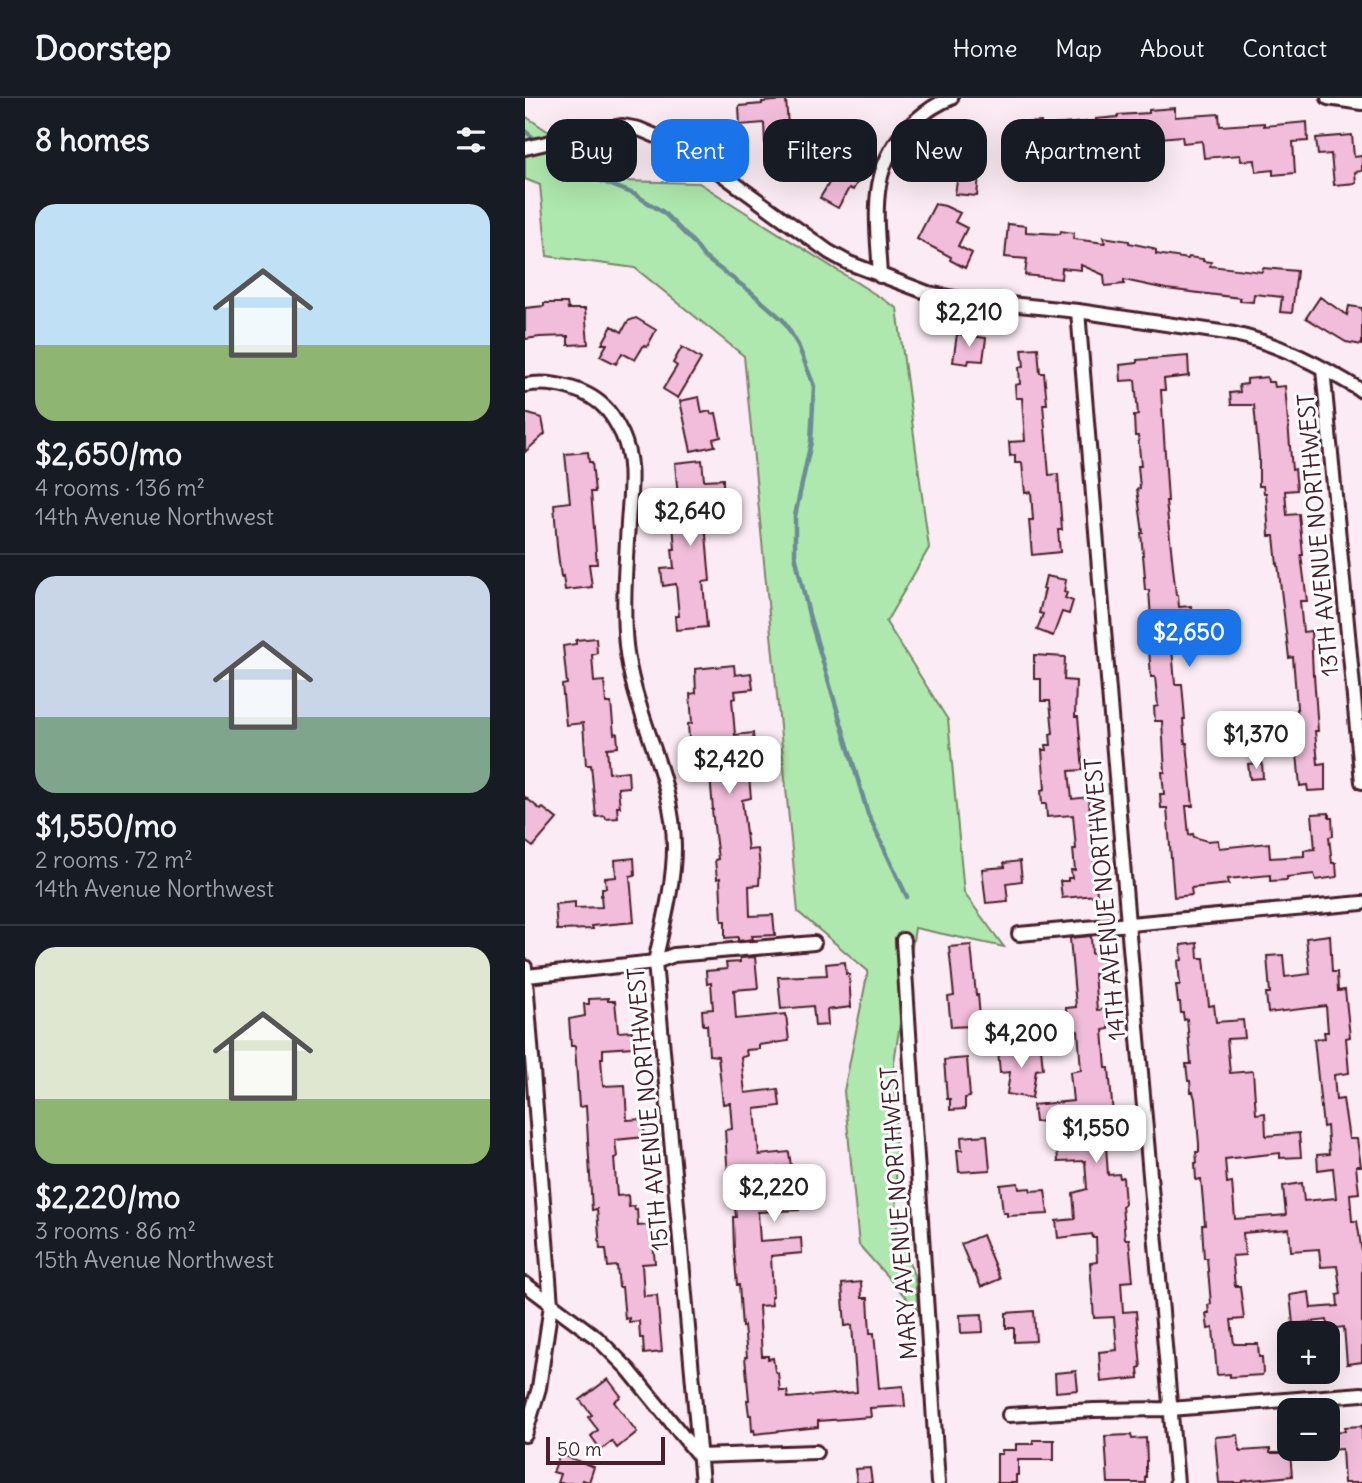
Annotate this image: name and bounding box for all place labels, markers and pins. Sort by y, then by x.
pin: $2,210 [912,289,1026,349]
pin: $2,640 [633,489,747,548]
pin: $2,650 [1132,610,1246,669]
pin: $1,370 [1199,712,1313,771]
pin: $2,420 [672,736,786,796]
pin: $4,200 [964,1010,1078,1070]
pin: $1,550 [1039,1105,1153,1165]
pin: $2,220 [717,1164,831,1224]

